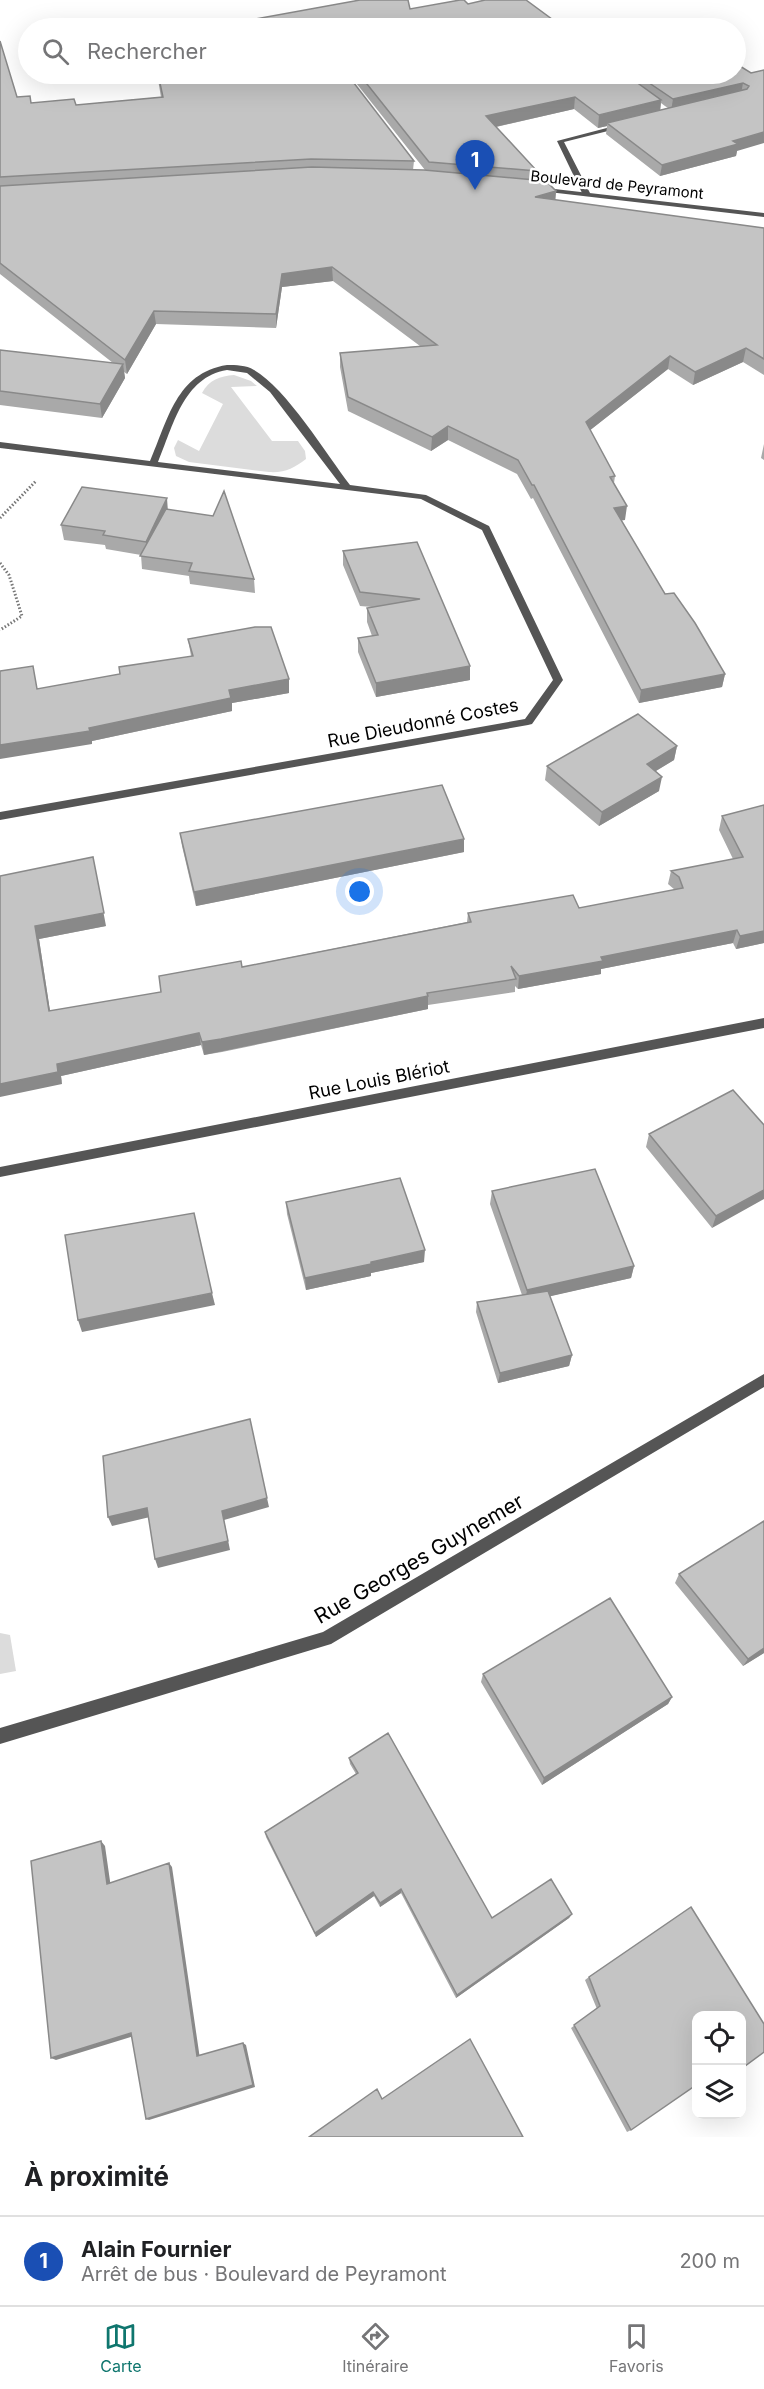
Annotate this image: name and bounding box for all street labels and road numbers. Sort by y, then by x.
street label: Boulevard de Peyramont [530,166,705,203]
street label: Rue Dieudonné Costes [326,694,520,751]
street label: Rue Louis Blériot [307,1056,451,1103]
street label: Rue Georges Guynemer [310,1488,528,1629]

